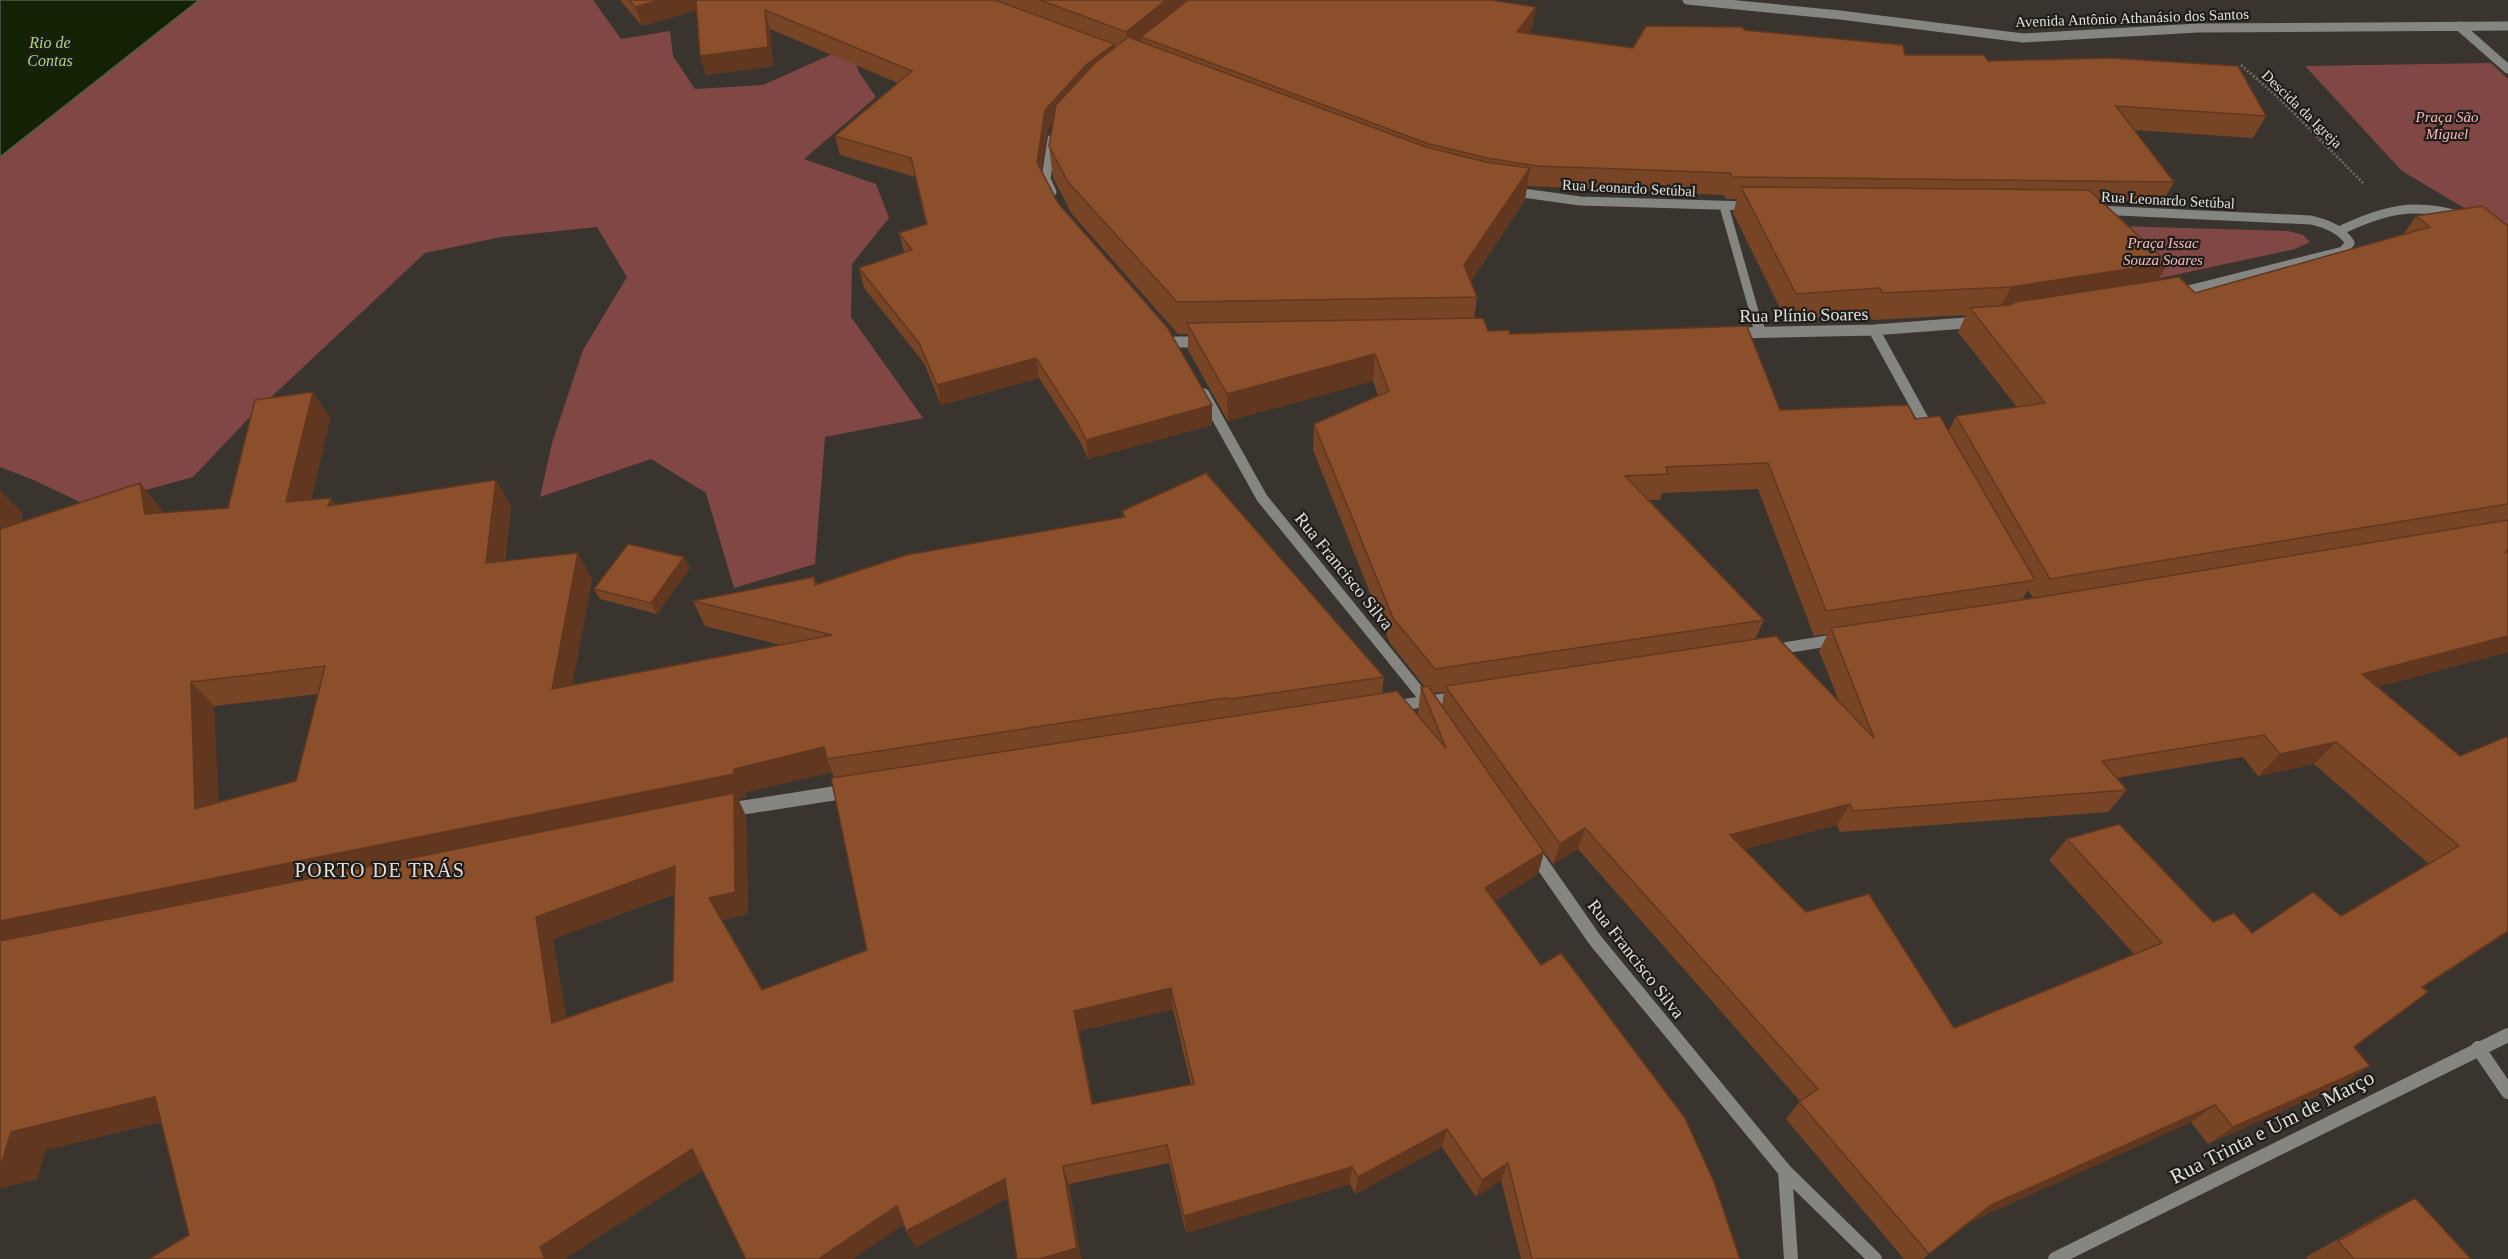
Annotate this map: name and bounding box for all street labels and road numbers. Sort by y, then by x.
street label: Avenida Antônio Athanásio dos Santos [2015,6,2249,30]
street label: Descida da Igreja [2259,67,2346,151]
street label: Rua Leonardo Setúbal [1562,177,1696,199]
street label: Rua Leonardo Setúbal [2101,189,2235,211]
street label: Rua Plínio Soares [1739,304,1869,326]
street label: Rua Francisco Silva [1291,508,1397,634]
street label: Rua Francisco Silva [1583,896,1689,1022]
street label: Rua Trinta e Um de Março [2166,1065,2378,1189]

